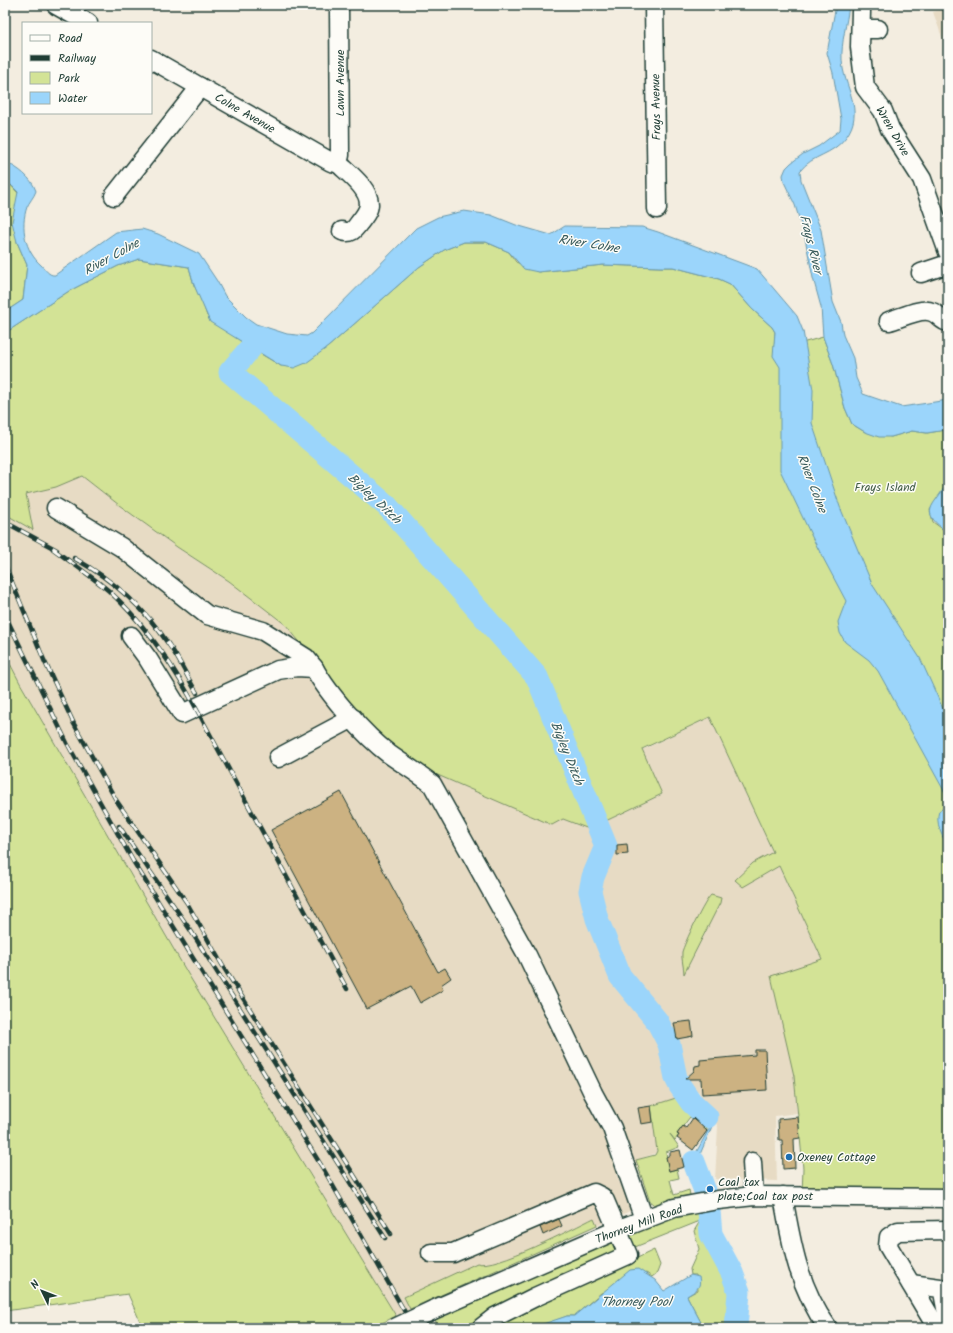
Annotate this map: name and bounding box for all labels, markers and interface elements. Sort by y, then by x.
legend [22,22,152,114]
text: Road [58,29,83,48]
text: Railway [58,49,96,68]
street label: Lawn Avenue [331,49,350,116]
text: Park [58,69,80,88]
street label: Frays Avenue [646,73,667,141]
street label: Colne Avenue [211,88,279,139]
text: Water [58,89,88,108]
street label: Wren Drive [871,103,915,160]
water label: Frays River [793,213,829,279]
water label: River Colne [557,229,622,260]
water label: River Colne [80,233,145,281]
water label: River Colne [791,451,833,517]
water label: Bigley Ditch [342,469,406,530]
park label: Frays Island [854,478,917,497]
water label: Bigley Ditch [544,718,589,790]
place label: Oxeney Cottage [797,1148,876,1167]
marker: Oxeney Cottage [784,1152,794,1162]
place label: Coal tax plate;Coal tax post [717,1173,814,1206]
marker: Coal tax plate;Coal tax post [705,1184,715,1194]
street label: Thorney Mill Road [593,1200,686,1249]
north arrow [22,1271,62,1311]
text: N [26,1276,44,1294]
water label: Thorney Pool [601,1292,674,1313]

